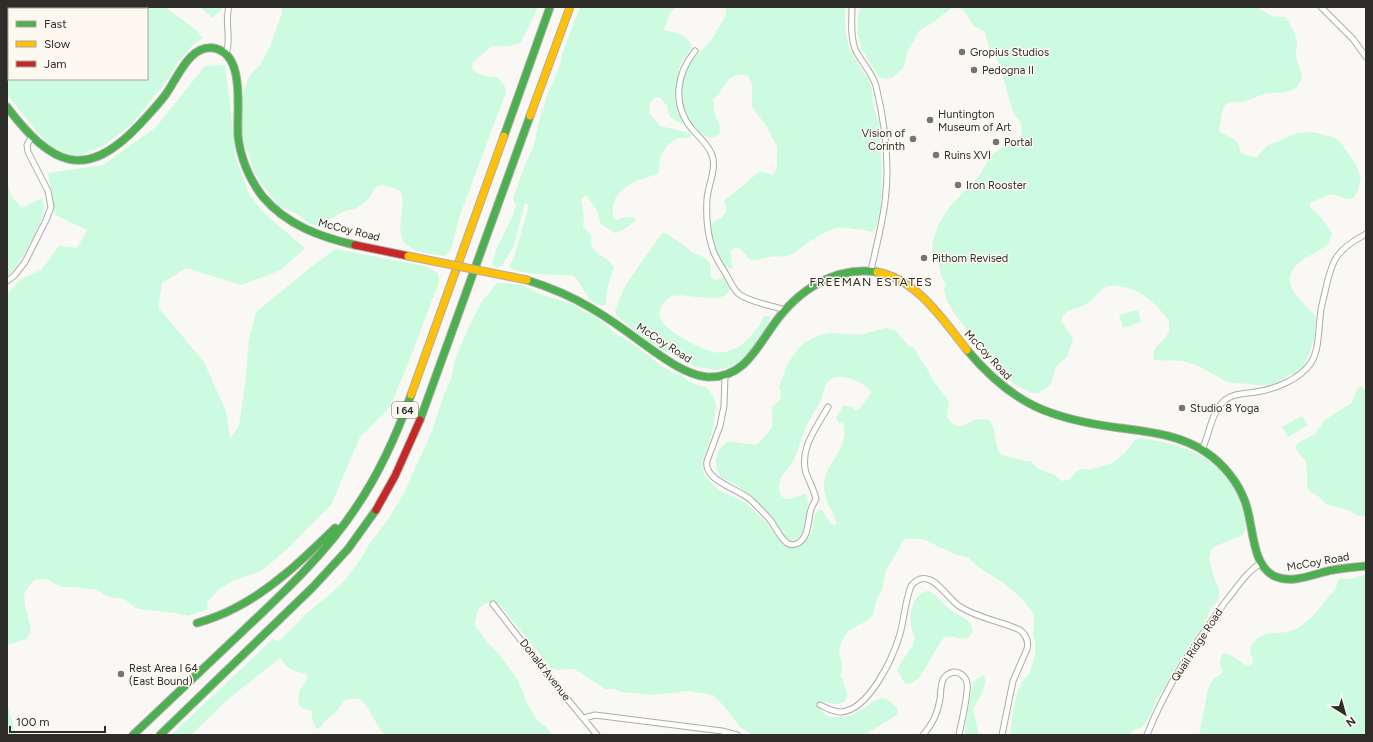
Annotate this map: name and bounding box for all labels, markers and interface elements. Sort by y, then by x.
legend [8,8,148,80]
text: Fast [44,17,67,31]
text: Slow [44,37,71,51]
place label: Gropius Studios [970,46,1049,59]
marker: Gropius Studios [957,47,967,57]
text: Jam [44,57,67,71]
place label: Pedogna II [982,64,1034,77]
marker: Pedogna II [969,65,979,75]
place label: Huntington Museum of Art [938,108,1011,134]
marker: Huntington Museum of Art [925,115,935,125]
place label: Vision of Corinth [861,127,906,153]
marker: Vision of Corinth [908,134,918,144]
place label: Portal [1004,136,1033,149]
marker: Portal [991,137,1001,147]
place label: Ruins XVI [944,149,991,162]
marker: Ruins XVI [931,150,941,160]
place label: Iron Rooster [966,179,1027,192]
marker: Iron Rooster [953,180,963,190]
street label: McCoy Road [317,216,381,244]
place label: Pithom Revised [932,252,1008,265]
marker: Pithom Revised [919,253,929,263]
district label: FREEMAN ESTATES [809,275,933,289]
street label: McCoy Road [634,320,694,366]
street label: McCoy Road [962,327,1014,383]
road number: I 64 [392,402,418,418]
place label: Studio 8 Yoga [1190,402,1259,415]
marker: Studio 8 Yoga [1177,403,1187,413]
street label: McCoy Road [1286,550,1350,574]
street label: Quail Ridge Road [1169,606,1225,684]
street label: Donald Avenue [517,637,573,703]
place label: Rest Area I 64 (East Bound) [129,662,198,688]
marker: Rest Area I 64 (East Bound) [116,669,126,679]
north arrow [1325,694,1365,734]
scale bar [10,708,105,734]
text: N [1343,714,1358,729]
text: 100 m [16,715,50,729]

